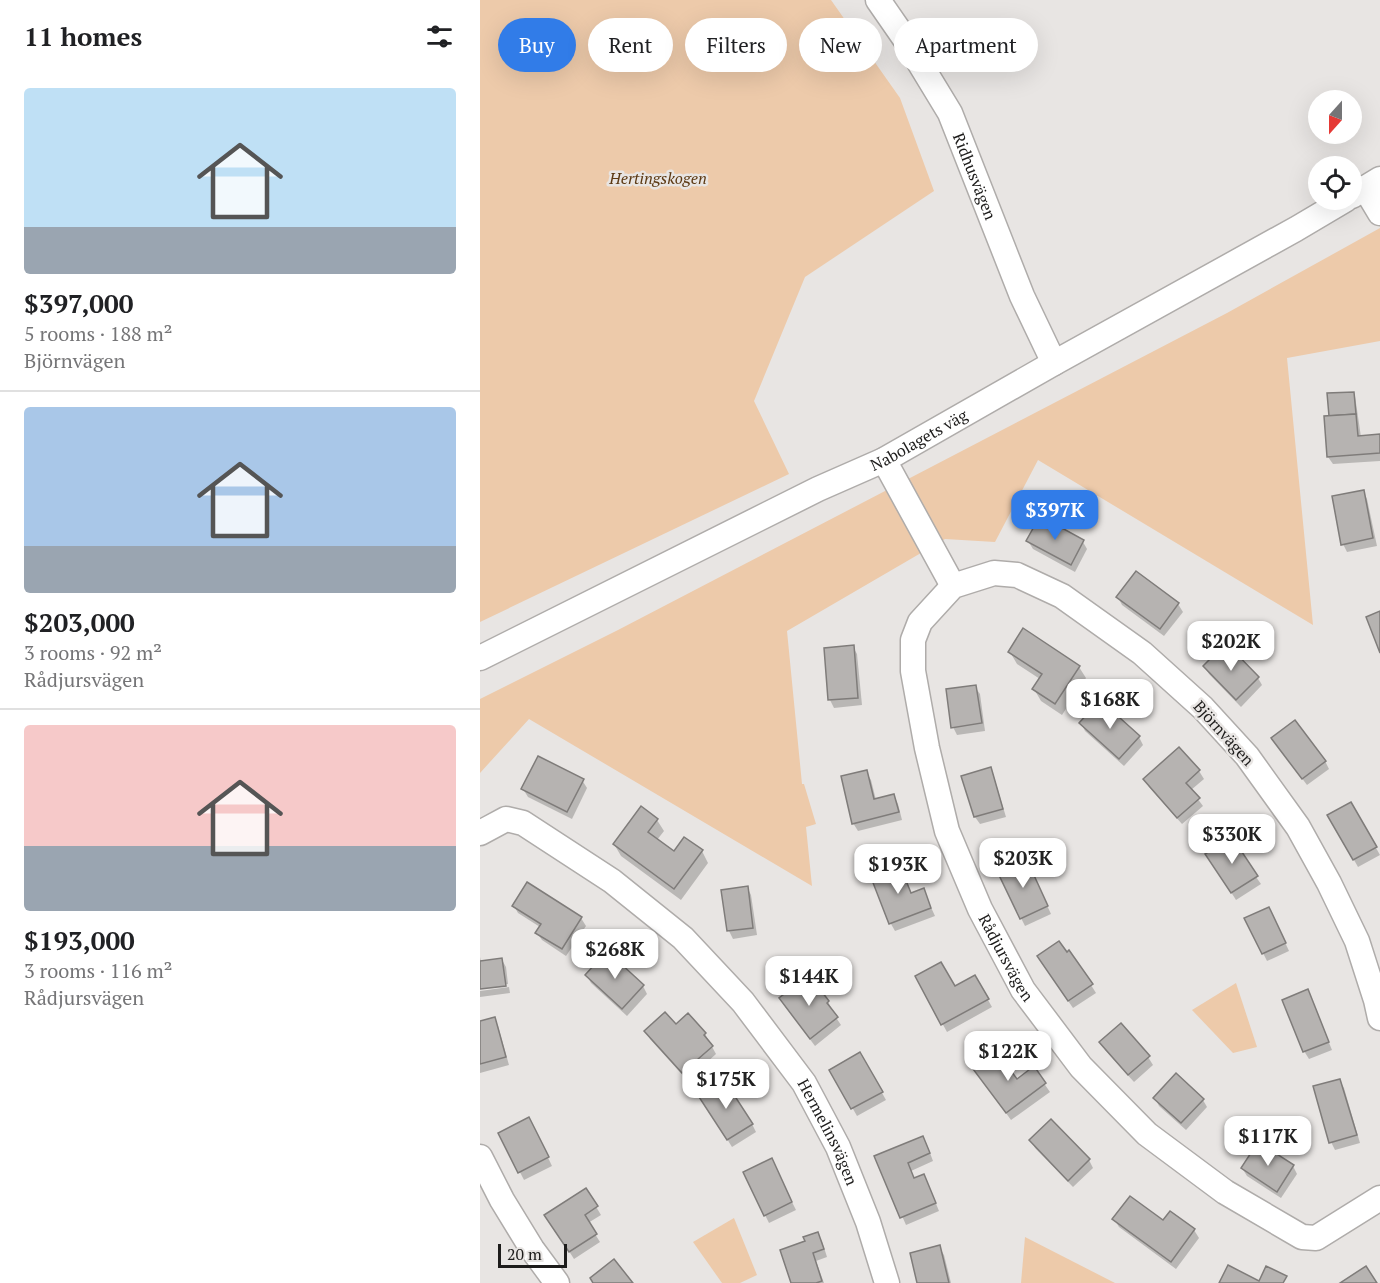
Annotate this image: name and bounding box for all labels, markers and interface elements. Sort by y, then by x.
chip: Buy [498,18,576,72]
chip: Rent [588,18,673,72]
chip: Filters [685,18,787,72]
chip: New [799,18,882,72]
chip: Apartment [894,18,1038,72]
text: 11 homes [24,19,142,53]
icon: filters [423,20,456,53]
north arrow [1308,90,1362,144]
map controls [1308,90,1362,210]
icon: home [186,127,294,235]
street label: Ridhusvägen [948,130,1002,223]
button: locate [1308,156,1362,210]
park label: Hertingskogen [608,167,707,189]
text: $397,000 [24,286,133,320]
text: 5 rooms · 188 m² [24,320,172,347]
text: Björnvägen [24,347,125,374]
street label: Nabolagets väg [867,404,972,476]
icon: home [186,446,294,554]
pin: $397K [1013,490,1097,541]
text: $397K [1025,496,1085,523]
text: $203,000 [24,605,135,639]
pin: $202K [1189,621,1273,672]
text: $202K [1201,627,1261,654]
text: 3 rooms · 92 m² [24,639,162,666]
text: Rådjursvägen [24,666,144,693]
pin: $168K [1068,679,1152,730]
text: $168K [1080,685,1140,712]
street label: Björnvägen [1189,696,1260,771]
icon: home [186,764,294,872]
pin: $330K [1190,814,1274,865]
text: $330K [1202,820,1262,847]
pin: $203K [981,838,1065,889]
pin: $193K [856,844,940,895]
text: $203K [993,844,1053,871]
text: $193K [868,850,928,877]
street label: Rådjursvägen [974,910,1039,1006]
text: $193,000 [24,923,135,957]
pin: $268K [573,929,657,980]
text: $268K [585,935,645,962]
pin: $144K [767,956,851,1007]
text: 3 rooms · 116 m² [24,957,172,984]
text: $144K [779,962,839,989]
text: Rådjursvägen [24,984,144,1011]
pin: $122K [966,1031,1050,1082]
text: $122K [978,1037,1038,1064]
pin: $175K [684,1059,768,1110]
text: $175K [696,1065,756,1092]
street label: Hermelinsvägen [793,1075,863,1189]
pin: $117K [1226,1116,1310,1167]
text: $117K [1238,1122,1298,1149]
scale bar [498,1241,567,1268]
text: 20 m [507,1243,542,1265]

